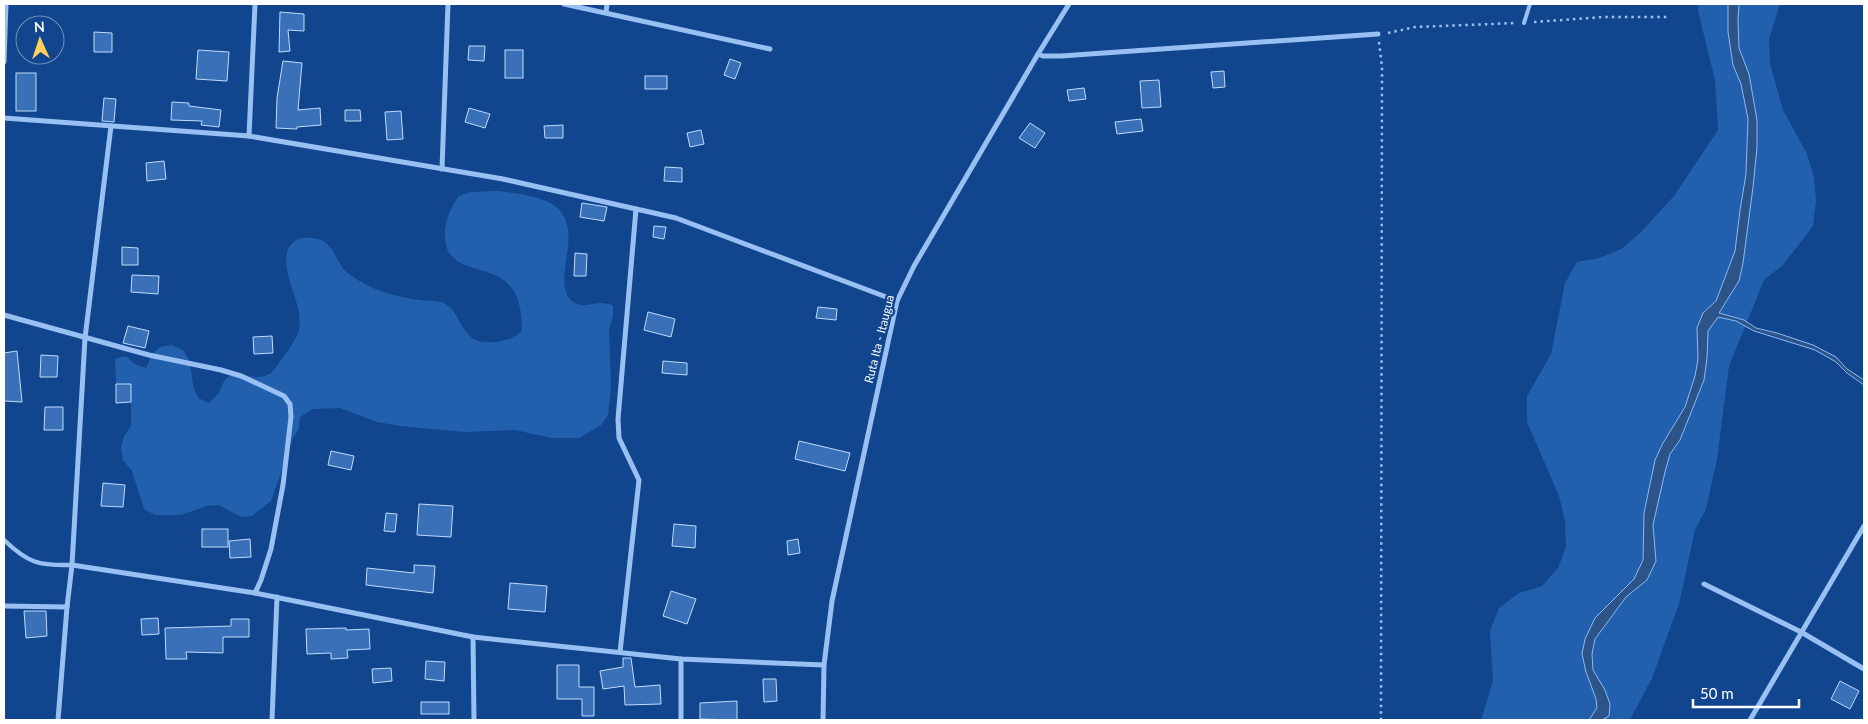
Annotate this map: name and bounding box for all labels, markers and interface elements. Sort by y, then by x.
north arrow [15,15,65,65]
text: N [33,18,45,35]
street label: Ruta Ita - Itaugua [861,293,897,385]
scale bar [1693,676,1799,708]
text: 50 m [1700,684,1734,702]

